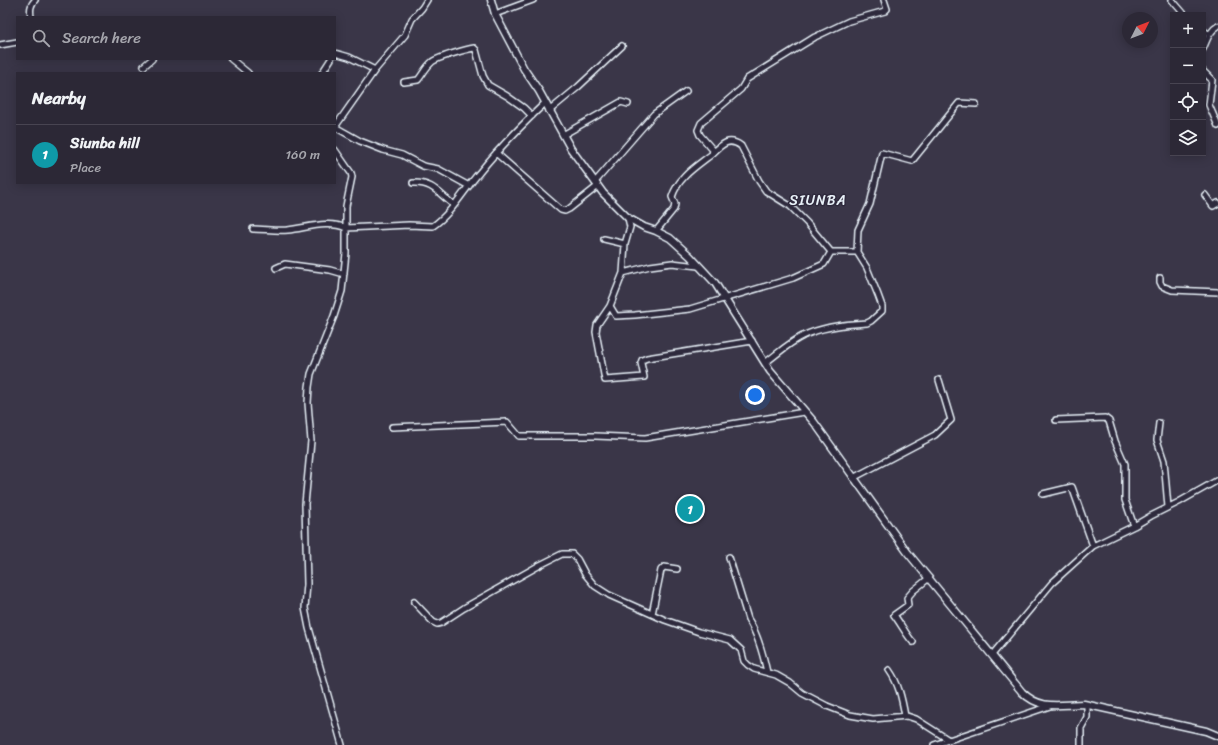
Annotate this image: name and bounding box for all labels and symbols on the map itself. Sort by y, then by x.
north arrow [1122,12,1158,48]
district label: SIUNBA [789,188,847,213]
your location [745,385,765,405]
pin: 1 [677,494,703,524]

